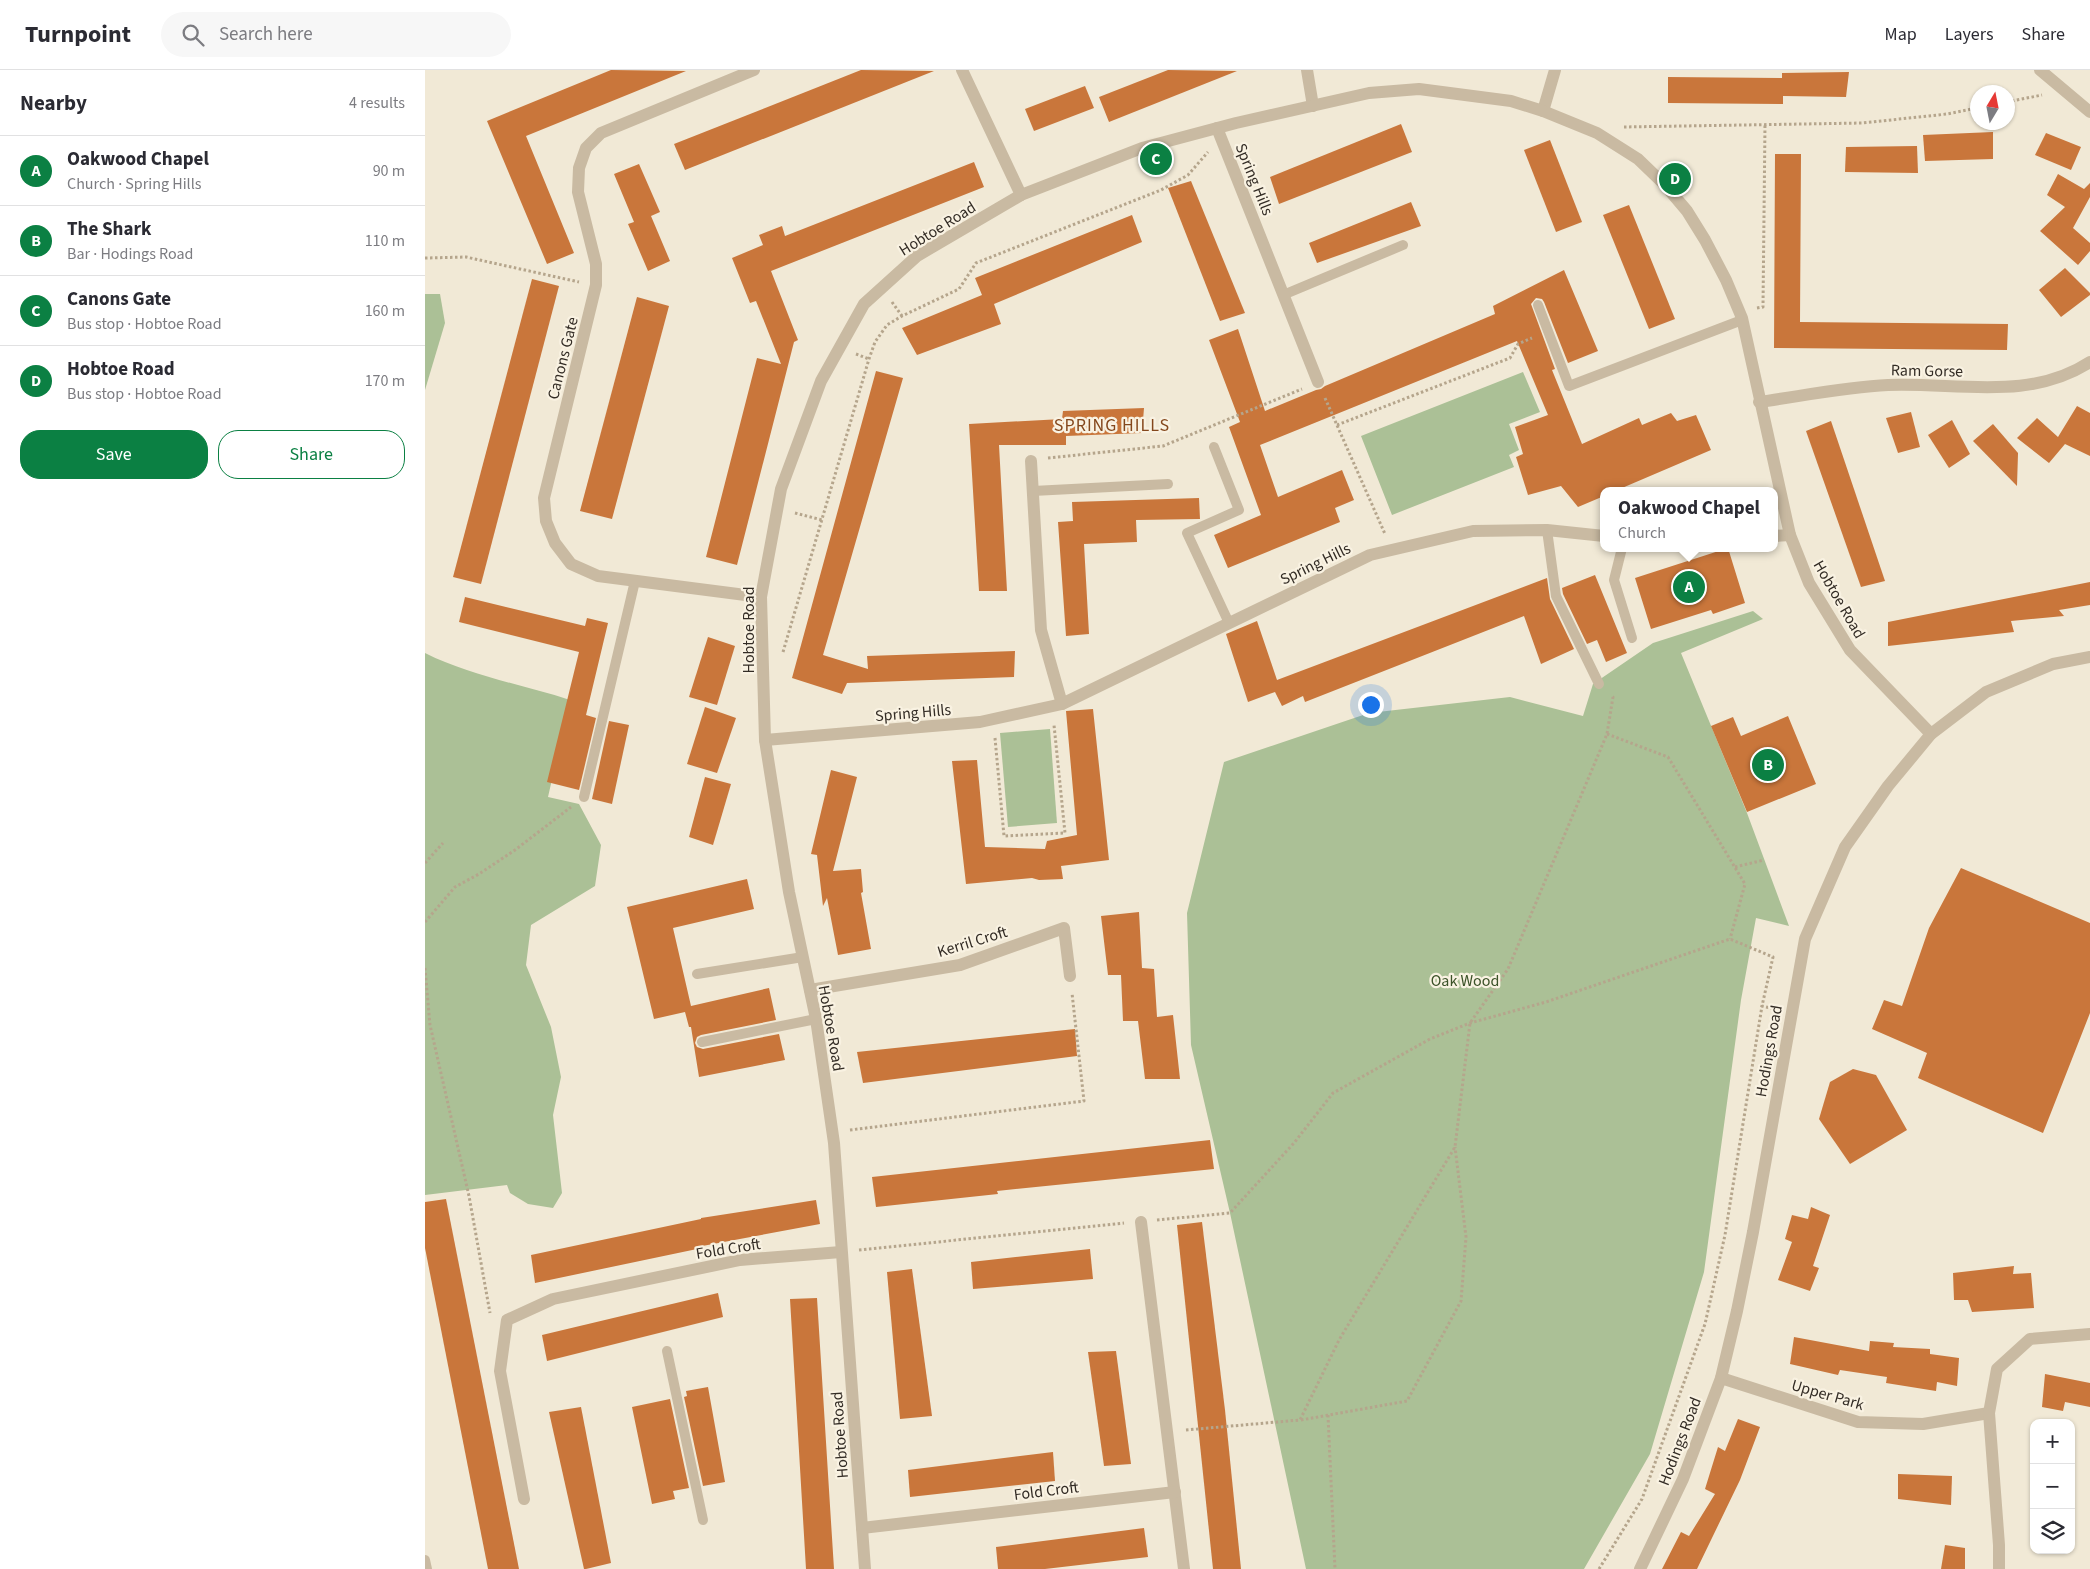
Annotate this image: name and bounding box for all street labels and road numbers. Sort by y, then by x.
street label: Spring Hills [1230,140,1279,219]
street label: Hobtoe Road [895,196,980,261]
street label: Canons Gate [542,315,584,402]
street label: Ram Gorse [1891,359,1963,383]
street label: Spring Hills [1276,537,1355,590]
street label: Hobtoe Road [1808,556,1870,643]
street label: Hobtoe Road [738,586,760,674]
street label: Spring Hills [874,699,952,727]
street label: Kerril Croft [935,921,1010,963]
street label: Hobtoe Road [813,983,849,1073]
street label: Hodings Road [1750,1003,1788,1099]
street label: Fold Croft [694,1233,763,1265]
street label: Upper Park [1789,1374,1867,1416]
street label: Hobtoe Road [826,1391,854,1479]
street label: Hodings Road [1653,1394,1707,1489]
street label: Fold Croft [1012,1476,1080,1506]

